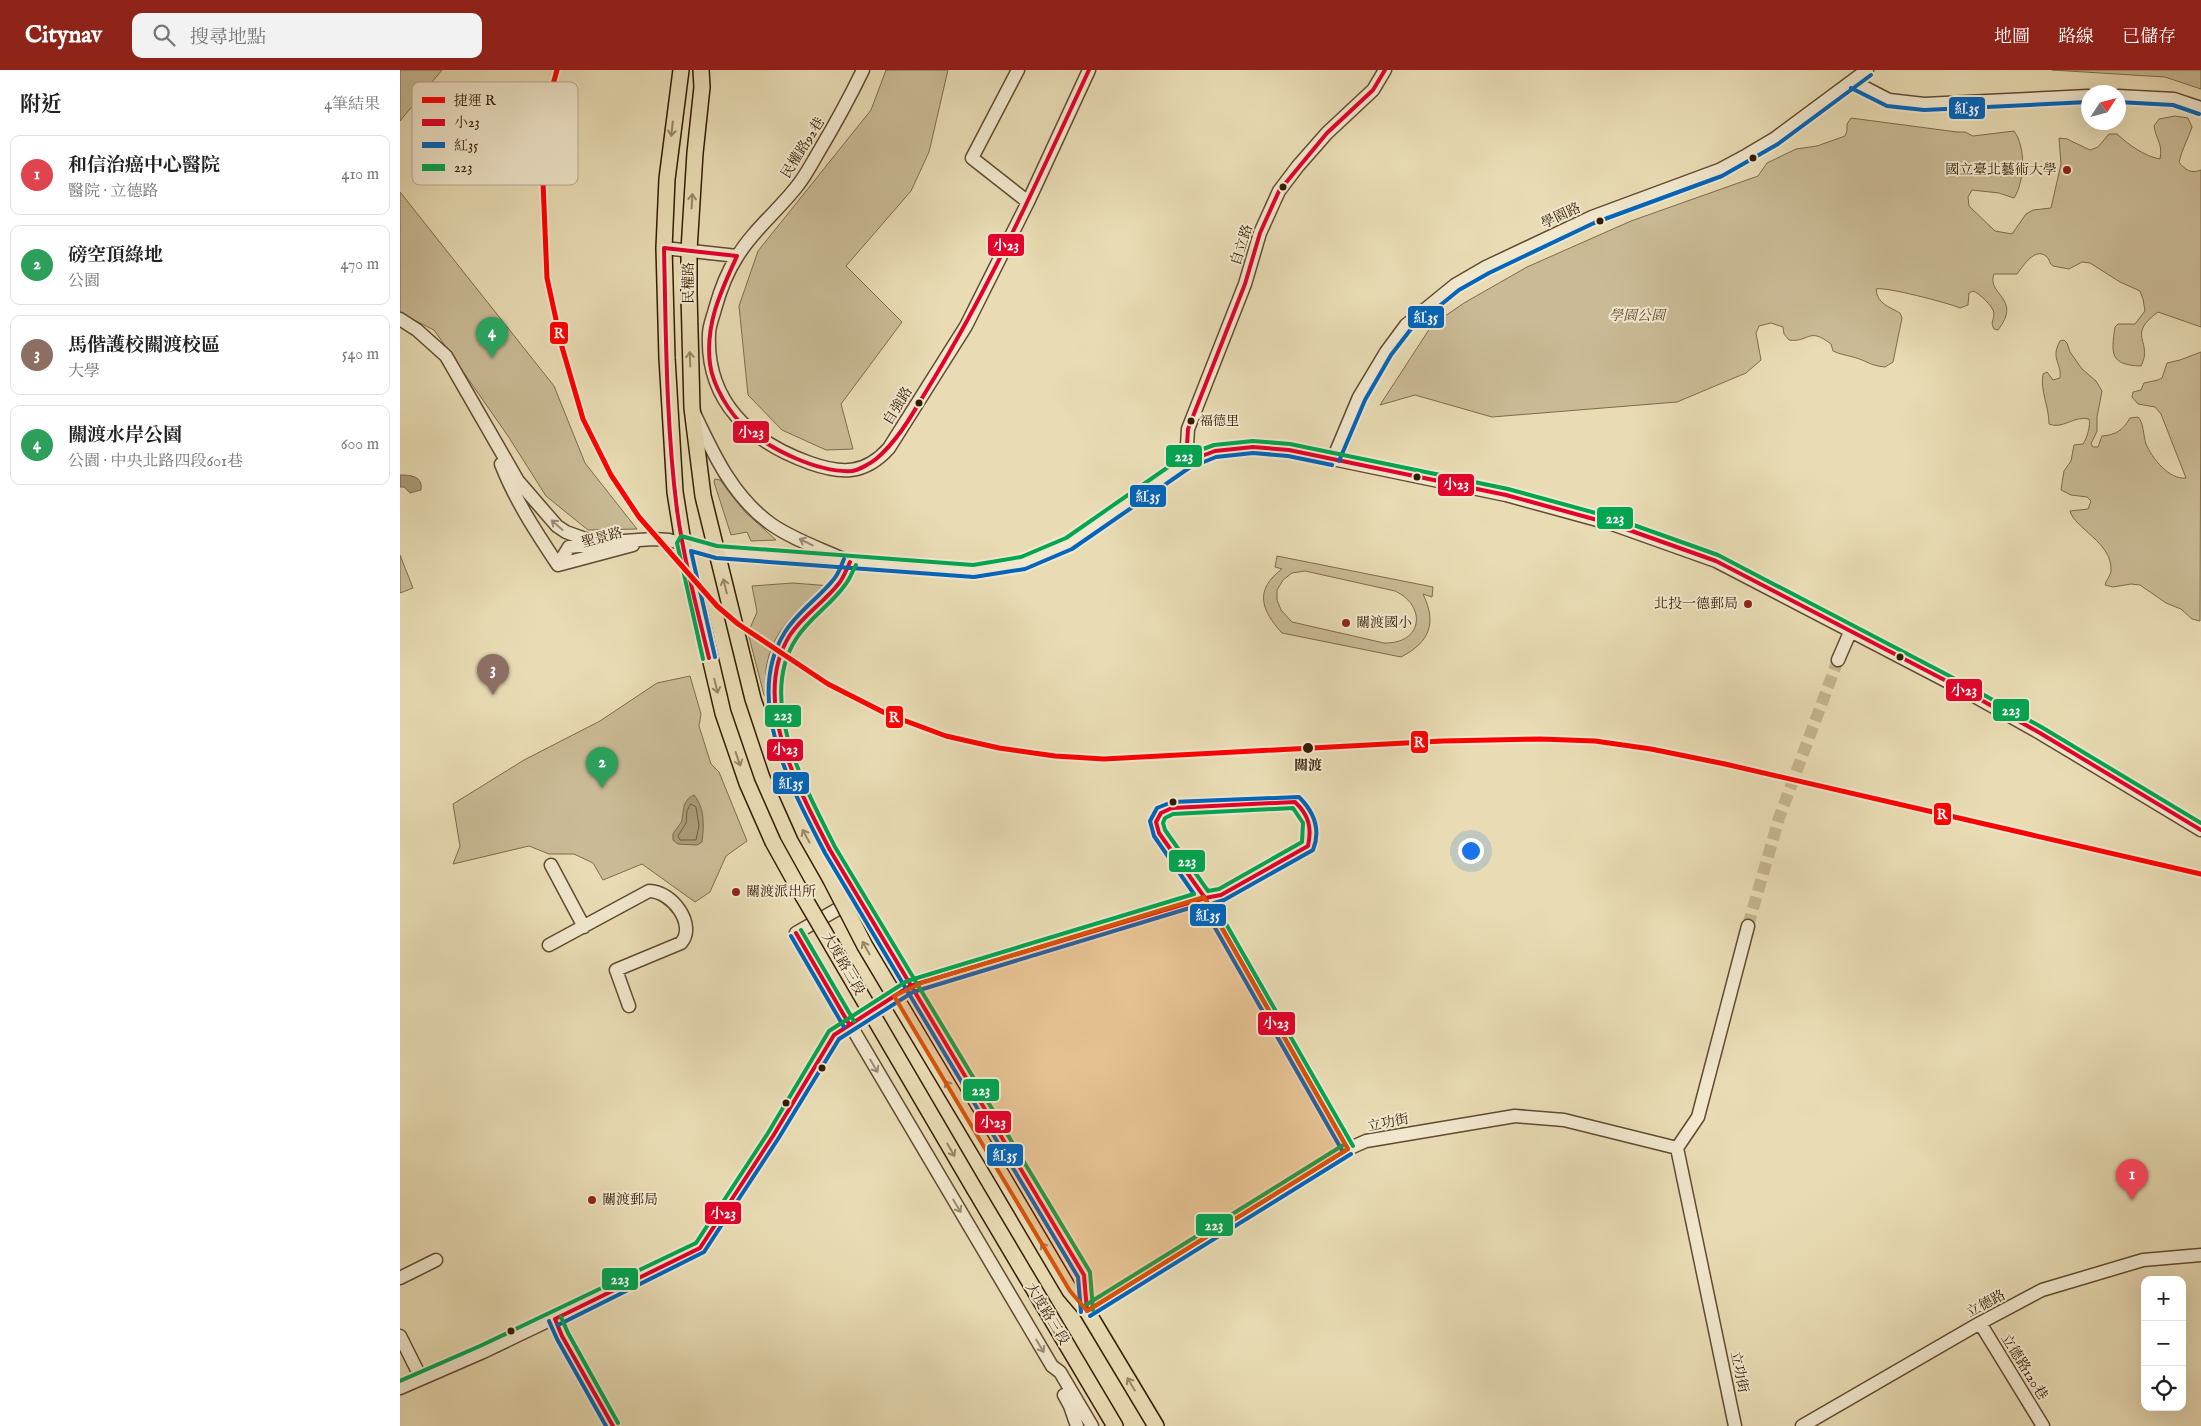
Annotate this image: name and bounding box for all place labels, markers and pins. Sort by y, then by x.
unlabelled marker [1748,153,1758,163]
place label: 國立臺北藝術大學 [1945,161,2057,179]
marker: 國立臺北藝術大學 [2061,164,2073,176]
unlabelled marker [1278,182,1288,192]
unlabelled marker [1595,216,1605,226]
pin: 4 [476,317,508,358]
unlabelled marker [914,398,924,408]
place label: 福德里 [1200,413,1239,430]
marker: 福德里 [1186,416,1196,426]
unlabelled marker [1412,472,1422,482]
place label: 北投一德郵局 [1654,595,1738,613]
marker: 北投一德郵局 [1742,598,1754,610]
place label: 關渡國小 [1356,614,1412,632]
marker: 關渡國小 [1340,617,1352,629]
unlabelled marker [1895,652,1905,662]
pin: 3 [477,654,509,695]
marker: 關渡 [1301,741,1315,755]
pin: 2 [586,747,618,788]
place label: 關渡 [1294,757,1322,775]
unlabelled marker [1168,797,1178,807]
place label: 關渡派出所 [746,883,816,901]
marker: 關渡派出所 [730,886,742,898]
unlabelled marker [817,1063,827,1073]
unlabelled marker [781,1098,791,1108]
pin: 1 [2116,1159,2148,1200]
place label: 關渡郵局 [602,1191,658,1209]
marker: 關渡郵局 [586,1194,598,1206]
unlabelled marker [506,1326,516,1336]

